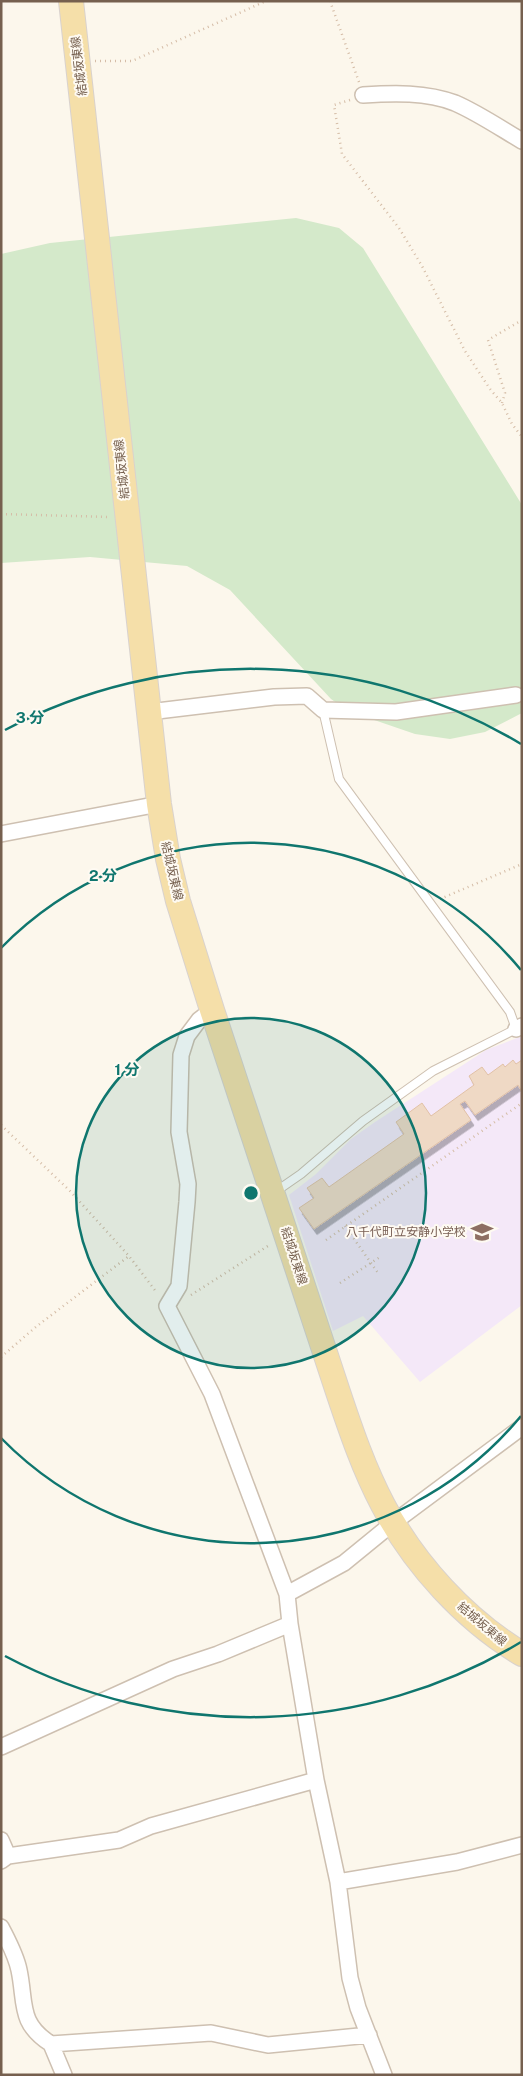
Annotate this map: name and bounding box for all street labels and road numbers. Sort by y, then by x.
street label: 結城坂東線 [68,35,90,97]
street label: 結城坂東線 [112,438,132,500]
street label: 結城坂東線 [158,840,186,902]
street label: 結城坂東線 [278,1225,310,1287]
street label: 結城坂東線 [455,1599,509,1649]

